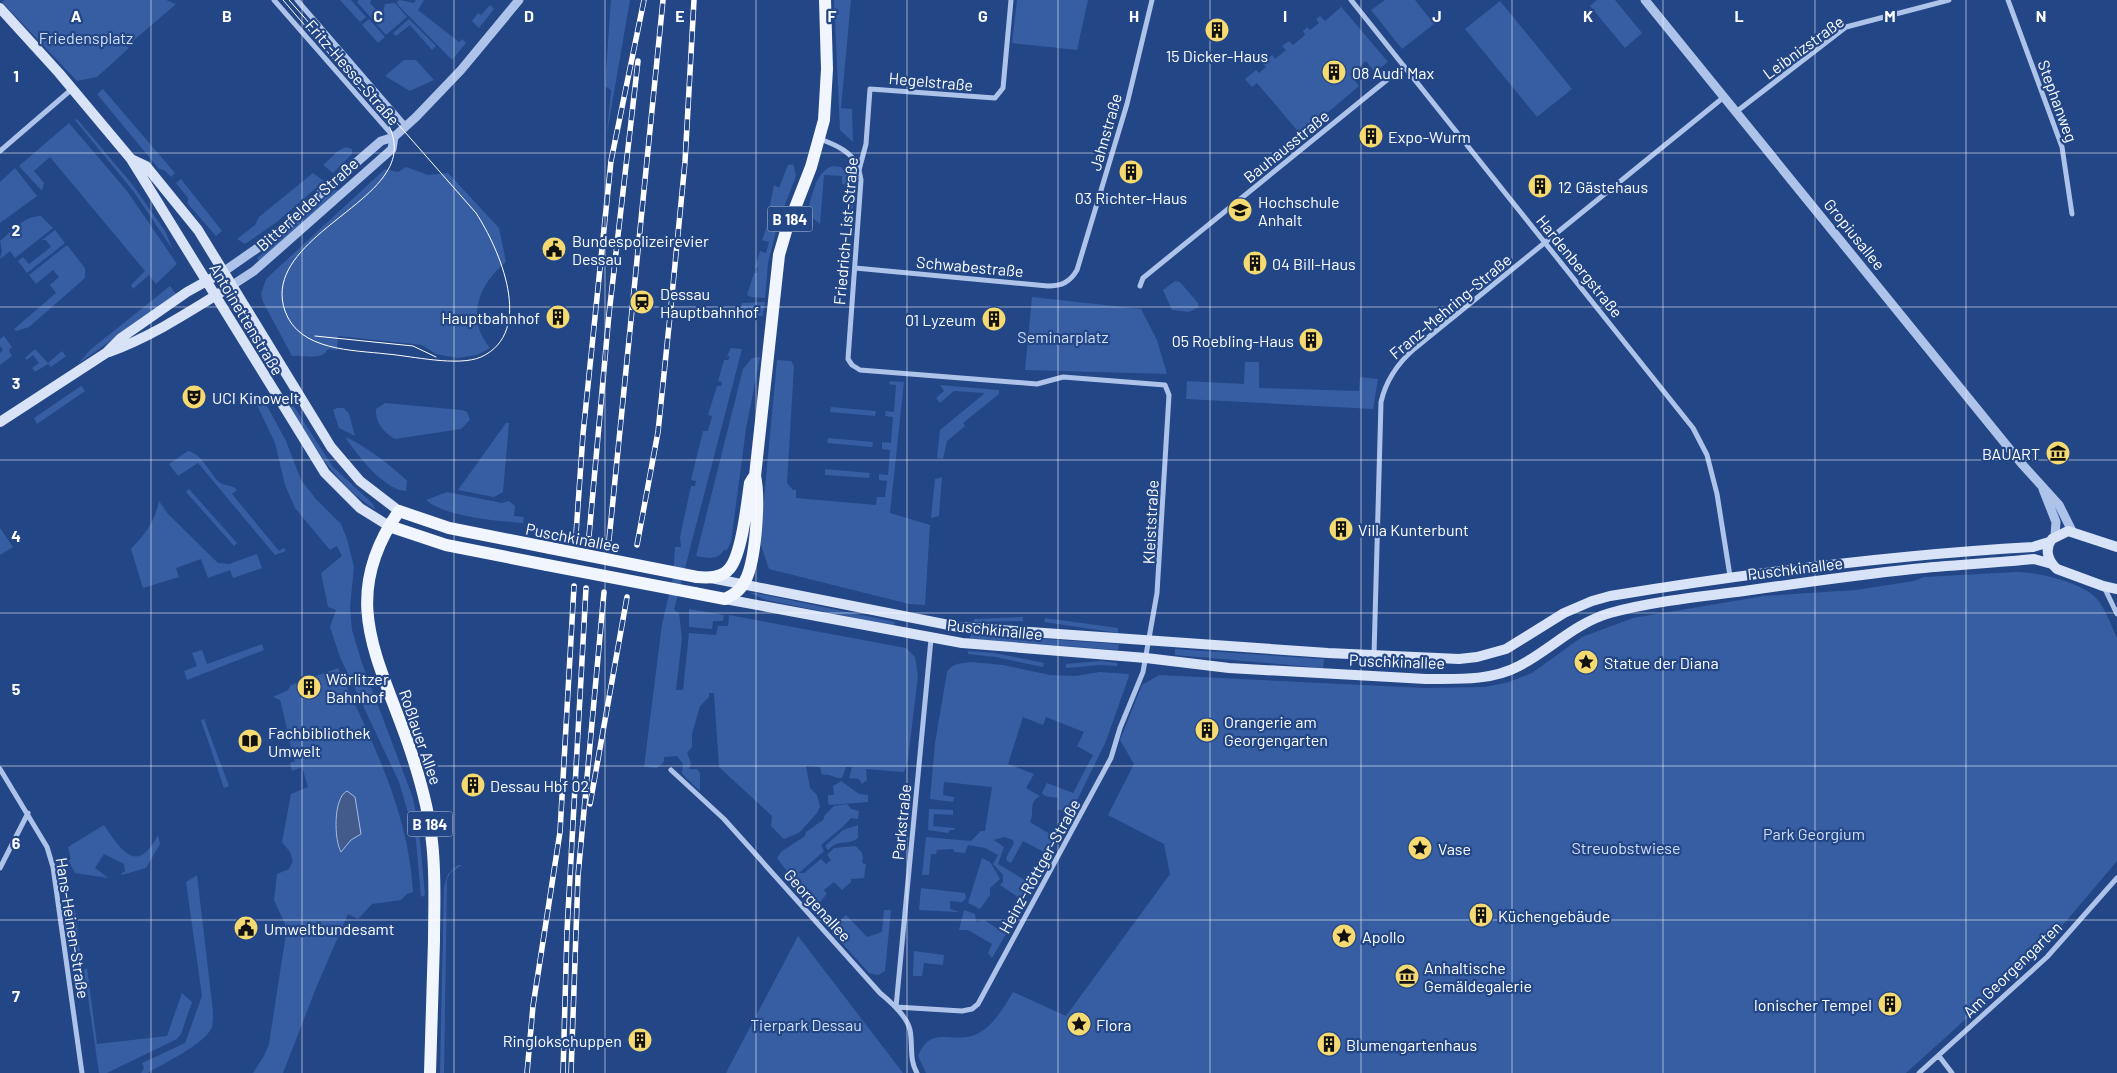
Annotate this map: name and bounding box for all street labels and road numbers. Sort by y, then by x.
street label: Leibnizstraße [1759,11,1847,83]
street label: Fritz-Hesse-Straße [302,15,404,129]
street label: Stephanweg [2034,57,2082,145]
street label: Hegelstraße [888,68,974,94]
street label: Jahnstraße [1085,91,1125,173]
street label: Bauhausstraße [1239,106,1333,186]
street label: Bitterfelder Straße [252,153,362,255]
street label: Friedrich-List-Straße [829,156,861,306]
street label: Gropiusallee [1821,195,1889,273]
road number: B 184 [768,206,812,232]
street label: Hardenbergstraße [1533,211,1627,321]
street label: Franz-Mehring-Straße [1385,249,1515,363]
street label: Schwabestraße [916,252,1024,280]
street label: Antoinettenstraße [206,260,288,378]
street label: Kleiststraße [1138,479,1162,565]
street label: Puschkinallee [524,519,622,555]
street label: Puschkinallee [1746,553,1844,583]
street label: Puschkinallee [946,615,1044,643]
street label: Puschkinallee [1349,650,1445,672]
street label: Roßlauer Allee [396,687,446,787]
street label: Parkstraße [888,783,914,861]
street label: Heinz-Röttger-Straße [994,796,1084,936]
road number: B 184 [408,812,452,836]
street label: Hans-Heinen-Straße [52,856,94,1000]
street label: Georgenallee [780,865,856,945]
street label: Am Georgengarten [1959,917,2065,1021]

